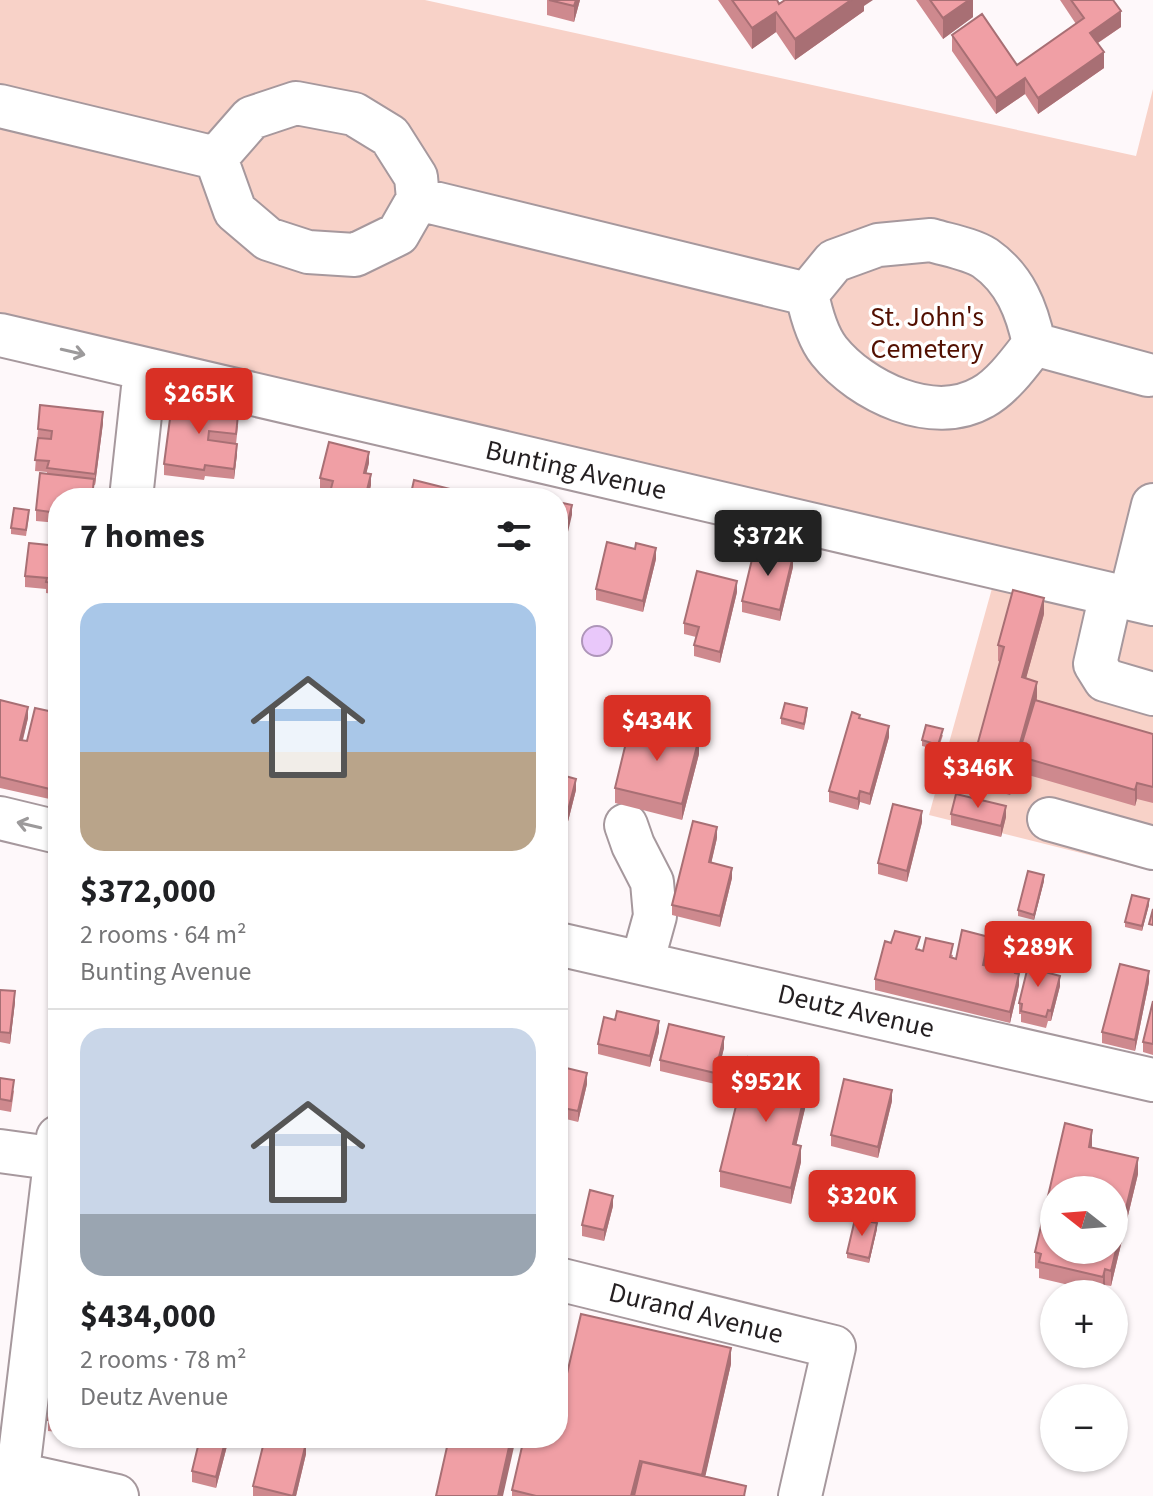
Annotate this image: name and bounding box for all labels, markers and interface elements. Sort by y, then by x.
park label: St. John's Cemetery [870,297,984,369]
one-way arrow [59,346,85,361]
pin: $265K [143,368,255,436]
text: $265K [164,375,234,412]
street label: Bunting Avenue [482,430,670,510]
pin: $372K [712,510,824,578]
text: 7 homes [80,512,205,561]
icon: filters [492,514,536,558]
text: $372K [733,517,803,554]
icon: home [236,655,380,799]
pin: $434K [601,695,713,763]
text: $434K [622,702,692,739]
pin: $346K [922,742,1034,810]
text: $346K [943,749,1013,786]
one-way arrow [17,817,42,832]
text: $372,000 [80,867,216,916]
text: 2 rooms · 64 m² [80,916,247,953]
pin: $289K [982,921,1094,989]
text: $289K [1003,928,1073,965]
text: Bunting Avenue [80,953,252,990]
street label: Deutz Avenue [774,974,938,1048]
pin: $952K [710,1056,822,1124]
text: $952K [731,1063,801,1100]
icon: home [236,1080,380,1224]
pin: $320K [806,1170,918,1238]
north arrow [1040,1176,1128,1264]
map controls [1040,1176,1128,1472]
text: $320K [827,1177,897,1214]
street label: Durand Avenue [605,1272,787,1354]
button: + [1040,1280,1128,1368]
text: $434,000 [80,1292,216,1341]
text: 2 rooms · 78 m² [80,1341,247,1378]
text: Deutz Avenue [80,1378,228,1415]
button: − [1040,1384,1128,1472]

